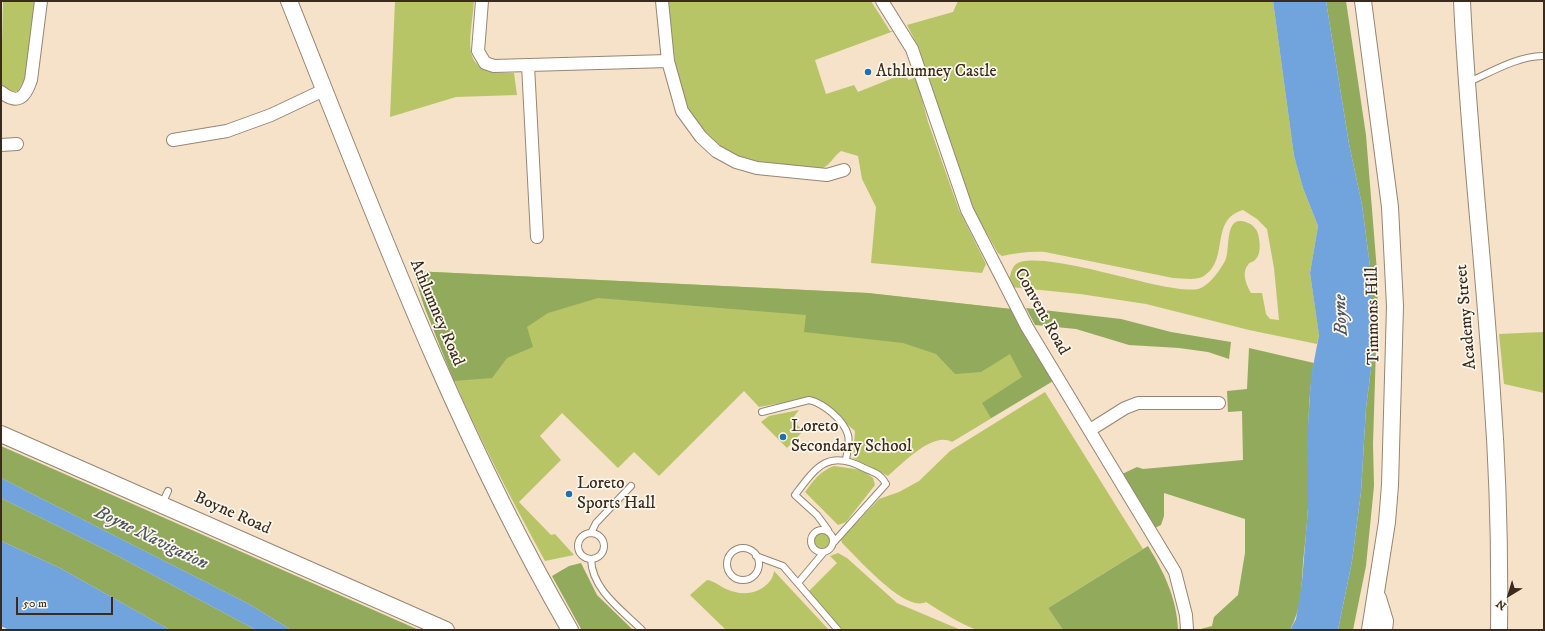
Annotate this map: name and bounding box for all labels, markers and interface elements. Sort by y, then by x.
place label: Athlumney Castle [876,62,997,82]
marker: Athlumney Castle [863,67,873,77]
street label: Athlumney Road [404,257,468,369]
street label: Academy Street [1452,264,1482,370]
street label: Convent Road [1009,265,1073,359]
street label: Timmons Hill [1363,267,1385,365]
water label: Boyne [1330,294,1354,336]
place label: Loreto Secondary School [791,417,912,457]
marker: Loreto Secondary School [778,432,788,442]
place label: Loreto Sports Hall [577,474,655,514]
street label: Boyne Road [190,488,274,540]
marker: Loreto Sports Hall [564,489,574,499]
water label: Boyne Navigation [91,502,211,576]
north arrow [1489,575,1529,615]
scale bar [18,589,115,615]
text: 50 m [23,596,47,611]
text: N [1494,596,1509,613]

